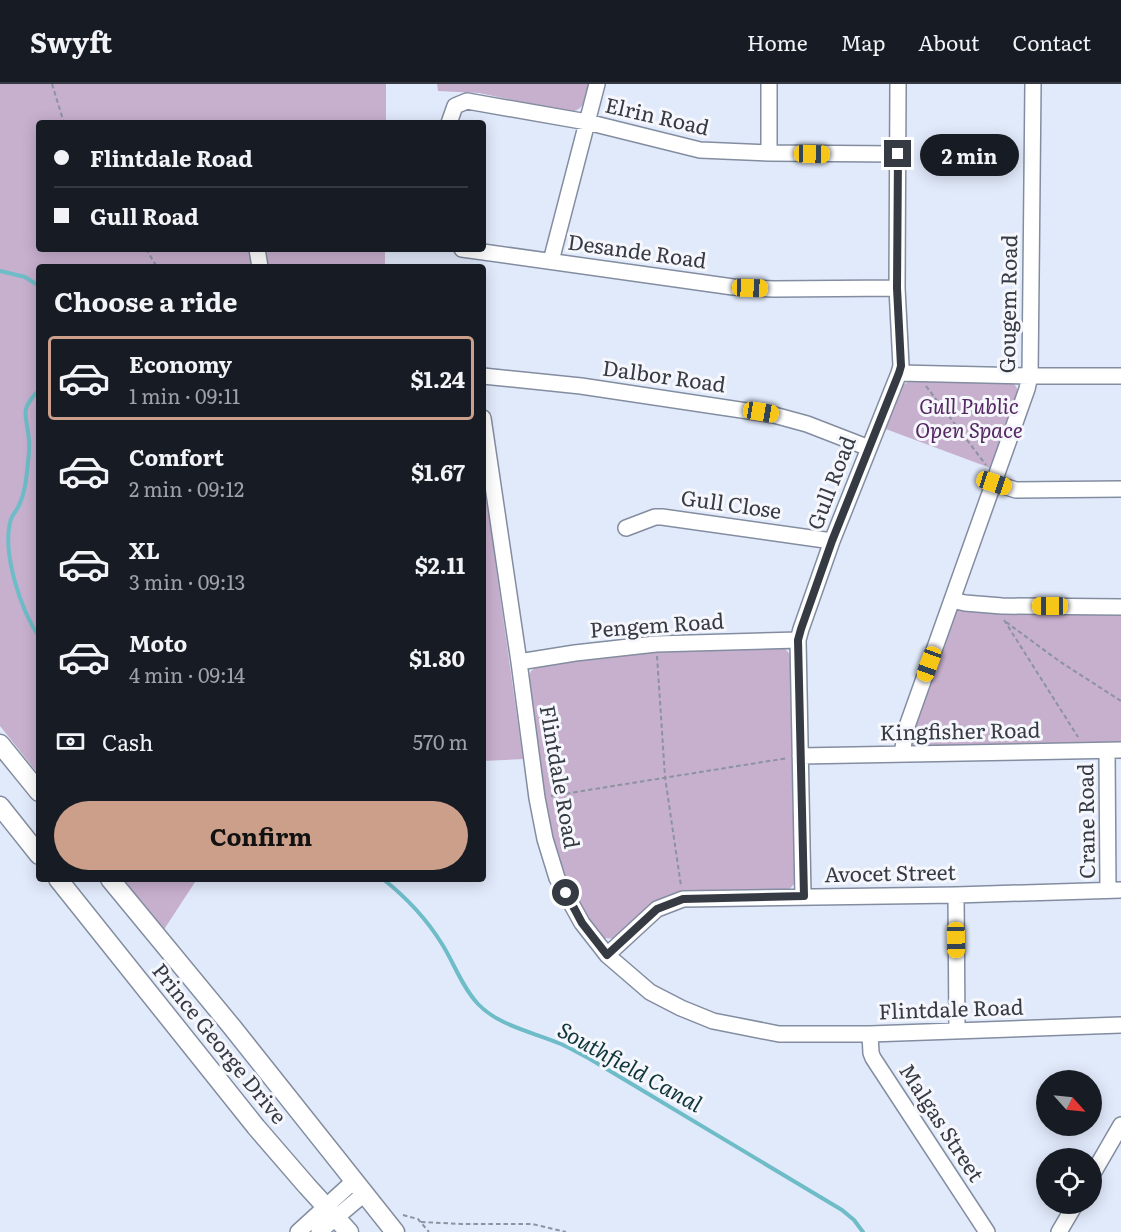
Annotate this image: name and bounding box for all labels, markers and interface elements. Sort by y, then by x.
text: Swyft [30,20,112,62]
text: Home [747,26,808,57]
text: Map [841,26,885,57]
text: About [918,26,980,57]
text: Contact [1013,26,1091,57]
street label: Elrin Road [602,88,713,142]
callout: 2 min [919,133,1018,175]
route end [884,140,911,167]
text: 2 min [942,140,997,170]
text: Flintdale Road [90,141,253,174]
car [794,145,830,163]
text: Gull Road [90,199,199,232]
street label: Desande Road [566,224,709,275]
street label: Gougem Road [990,234,1023,374]
car [732,278,768,298]
text: Choose a ride [54,280,237,320]
text: Economy [129,347,232,380]
icon: car [57,351,111,405]
street label: Dalbor Road [601,351,728,399]
text: $1.24 [410,362,465,395]
text: 1 min · 09:11 [129,380,240,410]
park label: Gull Public Open Space [915,389,1023,444]
car [742,400,780,424]
street label: Gull Road [798,431,862,534]
text: Comfort [129,440,224,473]
icon: car [57,444,111,498]
text: $1.67 [411,455,465,488]
car [974,469,1014,497]
text: 2 min · 09:12 [129,473,244,503]
street label: Gull Close [679,480,784,525]
text: XL [129,533,160,566]
icon: car [57,537,111,591]
text: $2.11 [415,548,465,581]
text: 3 min · 09:13 [129,566,245,596]
car [1032,597,1068,615]
street label: Pengem Road [589,603,725,644]
text: Moto [129,626,187,659]
icon: car [57,630,111,684]
text: $1.80 [409,641,465,674]
car [914,644,944,684]
text: 4 min · 09:14 [129,659,245,689]
street label: Flintdale Road [534,702,589,851]
street label: Kingfisher Road [879,713,1041,746]
icon: cash [54,725,87,758]
text: Cash [102,725,153,758]
text: 570 m [413,726,468,756]
street label: Crane Road [1068,763,1101,879]
button: Confirm [54,801,468,870]
street label: Avocet Street [824,855,956,888]
route start [552,879,579,906]
car [947,922,965,958]
street label: Prince George Drive [146,955,296,1130]
street label: Flintdale Road [878,989,1024,1026]
water label: Southfield Canal [552,1012,710,1119]
street label: Malgas Street [893,1056,993,1187]
north arrow [1036,1070,1102,1136]
map controls [1036,1070,1102,1214]
button: locate [1036,1148,1102,1214]

